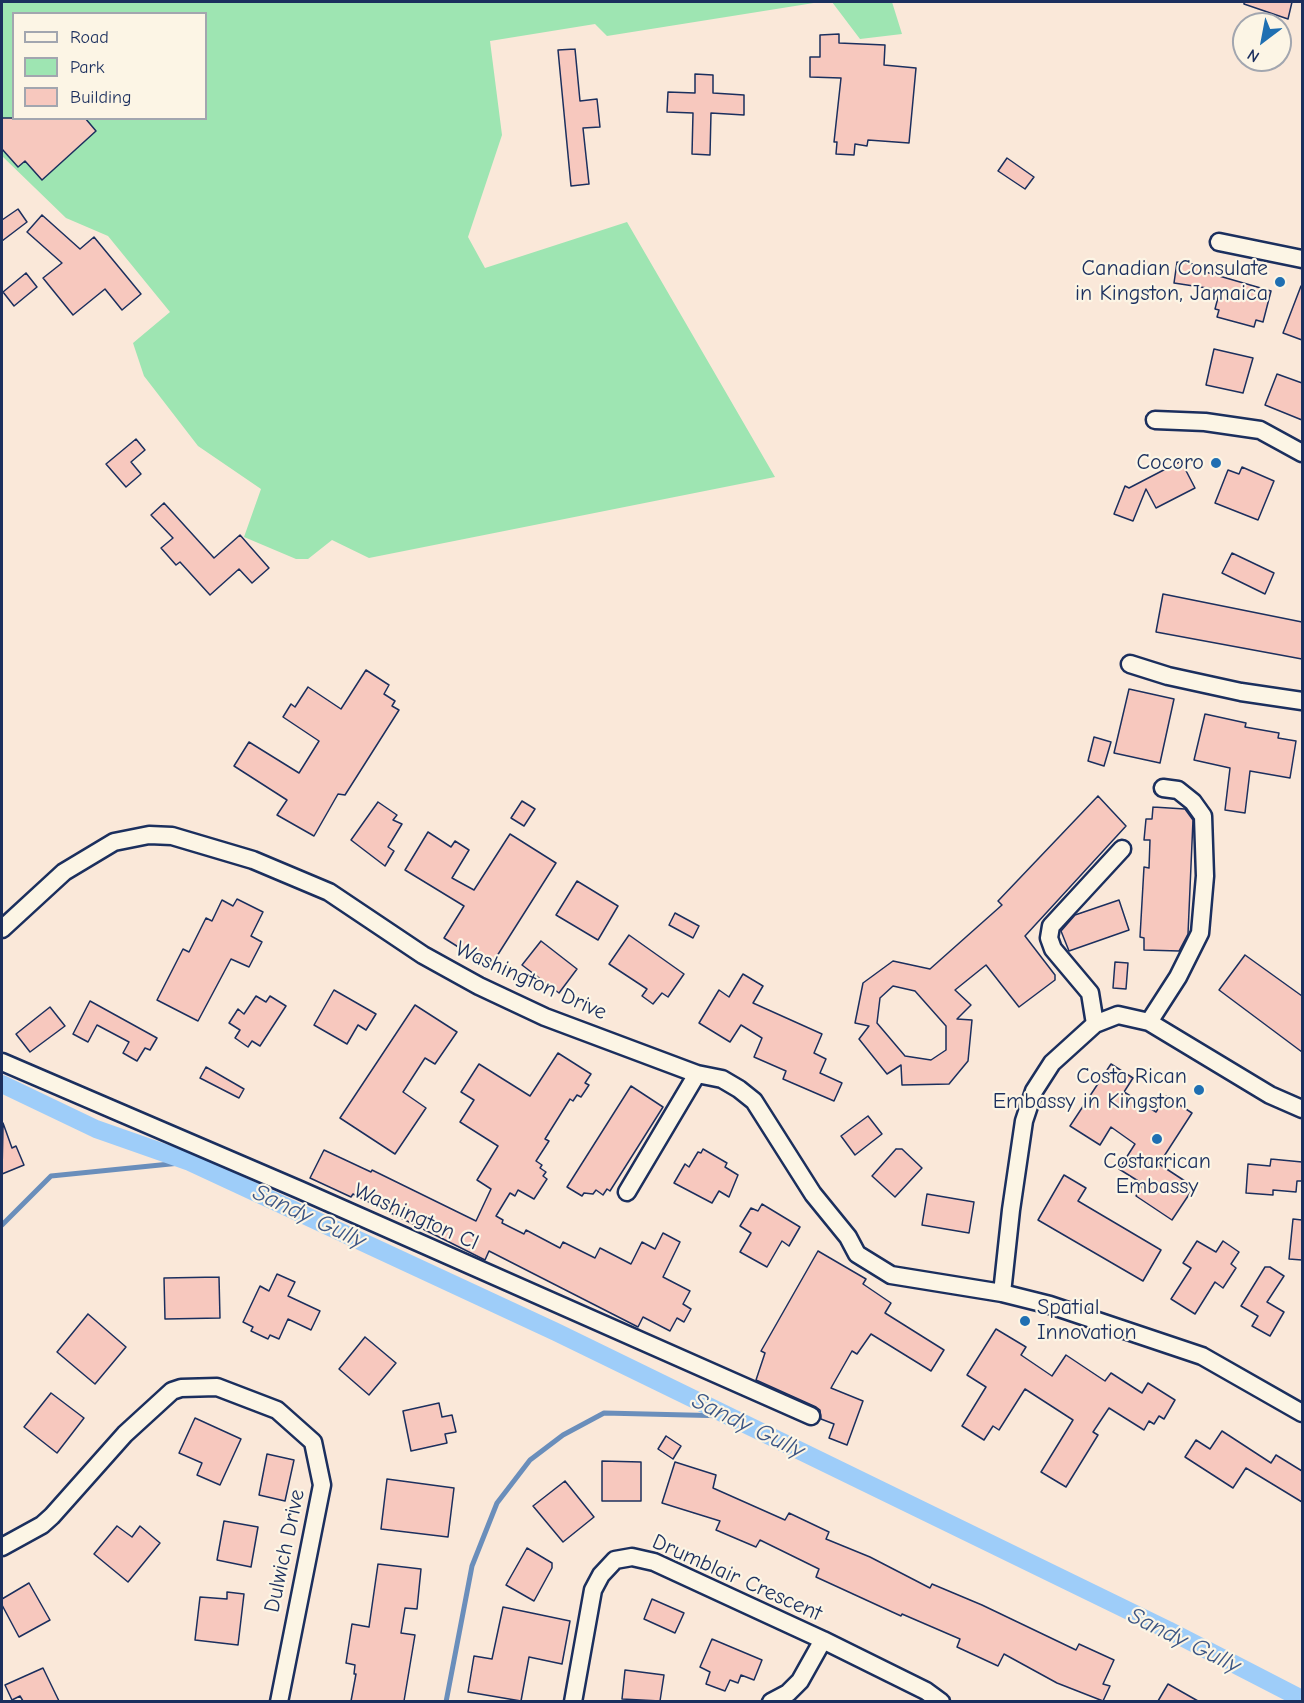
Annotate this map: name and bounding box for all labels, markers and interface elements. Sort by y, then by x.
legend [12,12,207,120]
north arrow [1232,12,1292,72]
text: Road [70,27,109,48]
text: N [1244,45,1263,66]
text: Park [70,57,104,78]
text: Building [70,87,132,108]
place label: Canadian Consulate in Kingston, Jamaica [1075,256,1268,308]
marker: Canadian Consulate in Kingston, Jamaica [1273,275,1287,289]
place label: Cocoro [1137,450,1204,476]
marker: Cocoro [1209,456,1223,470]
street label: Washington Drive [451,936,611,1026]
place label: Costa Rican Embassy in Kingston [993,1064,1187,1116]
marker: Costa Rican Embassy in Kingston [1192,1083,1206,1097]
marker: Costarrican Embassy [1150,1132,1164,1146]
place label: Costarrican Embassy [1103,1149,1211,1200]
water label: Sandy Gully [248,1178,370,1256]
street label: Washington Cl [350,1178,482,1256]
place label: Spatial Innovation [1037,1295,1137,1346]
marker: Spatial Innovation [1018,1314,1032,1328]
water label: Sandy Gully [687,1386,809,1466]
street label: Dulwich Drive [259,1487,311,1615]
street label: Drumblair Crescent [648,1529,826,1627]
water label: Sandy Gully [1123,1601,1245,1681]

